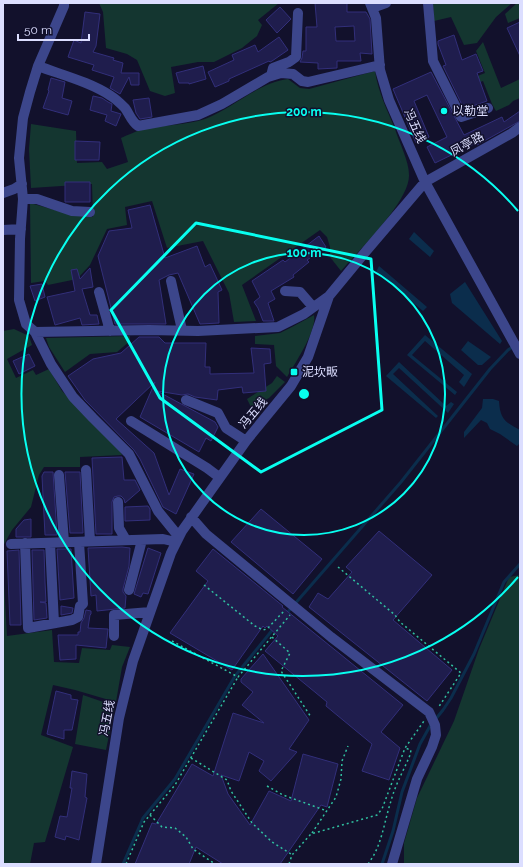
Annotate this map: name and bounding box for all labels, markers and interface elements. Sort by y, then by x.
scale bar [18,16,89,42]
text: 50 m [24,23,52,37]
place label: 以勒堂 [452,104,488,118]
text: 200 m [286,105,322,119]
marker: 以勒堂 [439,106,449,116]
street label: 冯五线 [401,107,429,145]
street label: 凤亭路 [448,129,486,159]
text: 100 m [287,246,321,260]
place label: 泥坎畈 [302,365,338,379]
marker: 泥坎畈 [289,367,299,377]
centre of rings [297,387,311,401]
street label: 冯五线 [236,395,270,431]
street label: 冯五线 [97,699,117,737]

